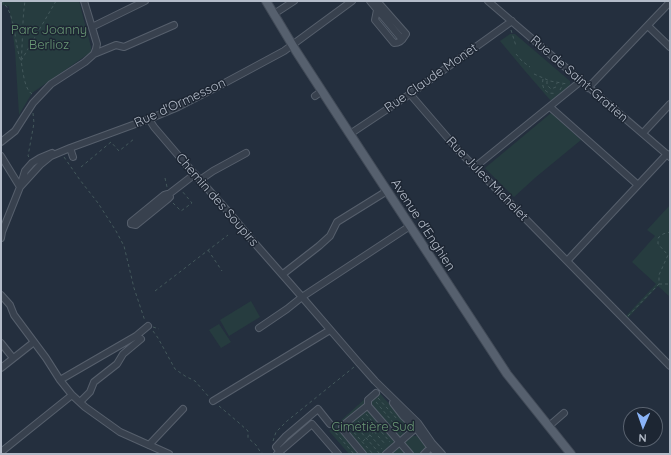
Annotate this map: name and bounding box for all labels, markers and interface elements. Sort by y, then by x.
park label: Parc Joanny Berlioz [11,22,87,53]
street label: Rue de Saint-Gratien [527,32,631,126]
street label: Rue Claude Monet [381,40,481,116]
street label: Rue d'Ormesson [132,75,228,131]
street label: Rue Jules Michelet [443,134,531,224]
street label: Chemin des Soupirs [172,150,262,250]
street label: Avenue d'Enghien [387,176,459,274]
north arrow [623,407,663,447]
park label: Cimetière Sud [331,419,415,435]
text: N [638,431,647,445]

